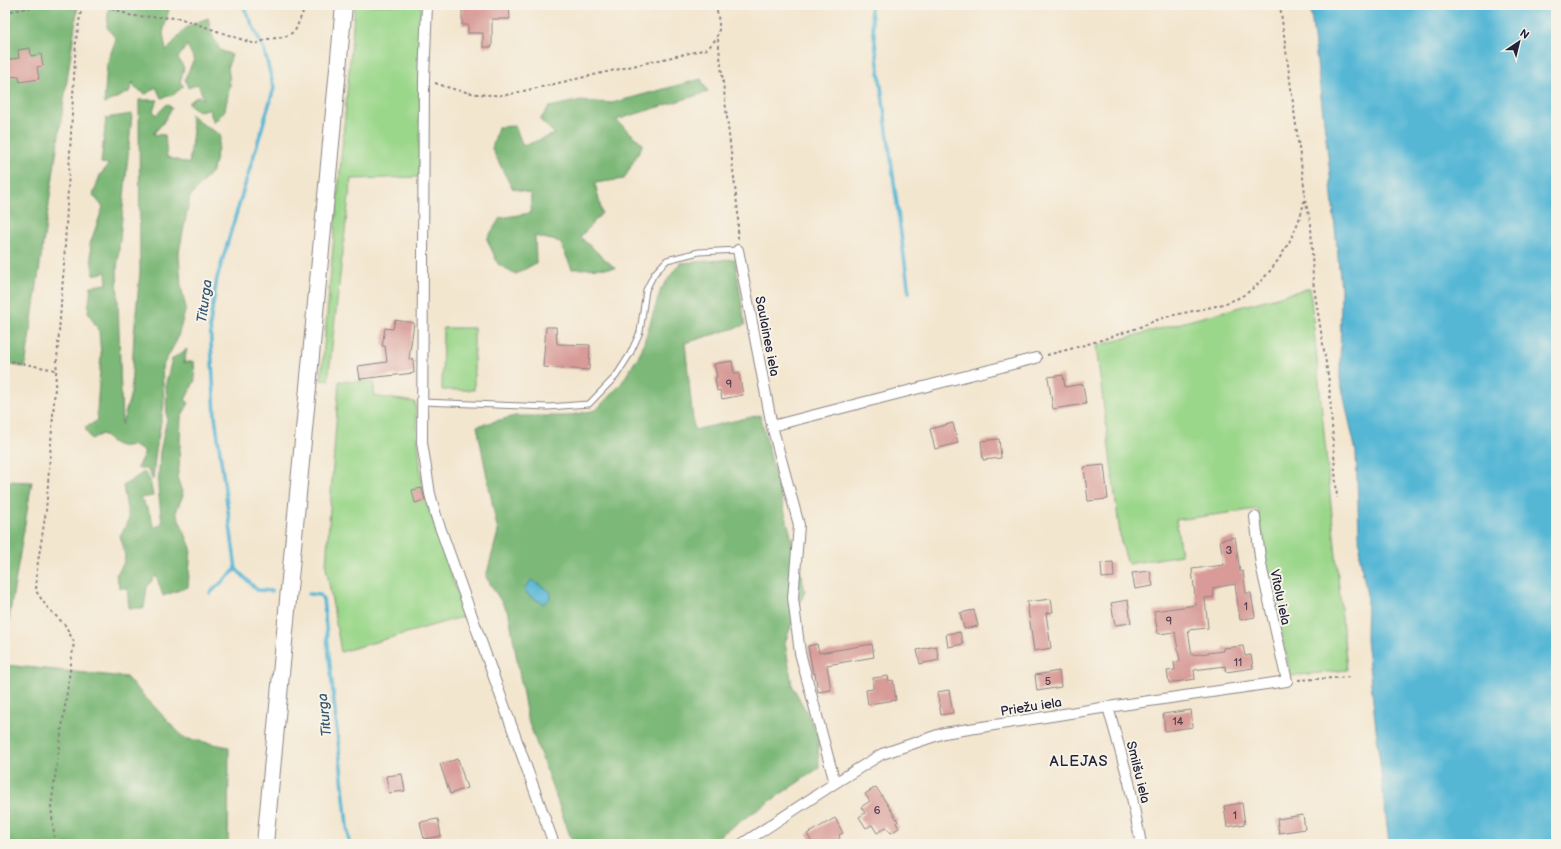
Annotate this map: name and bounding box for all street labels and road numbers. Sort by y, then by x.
street label: Saulaines iela [751,295,783,378]
street label: Vītolu iela [1266,568,1294,627]
street label: Priežu iela [999,694,1063,720]
street label: Smilšu iela [1123,740,1153,805]

